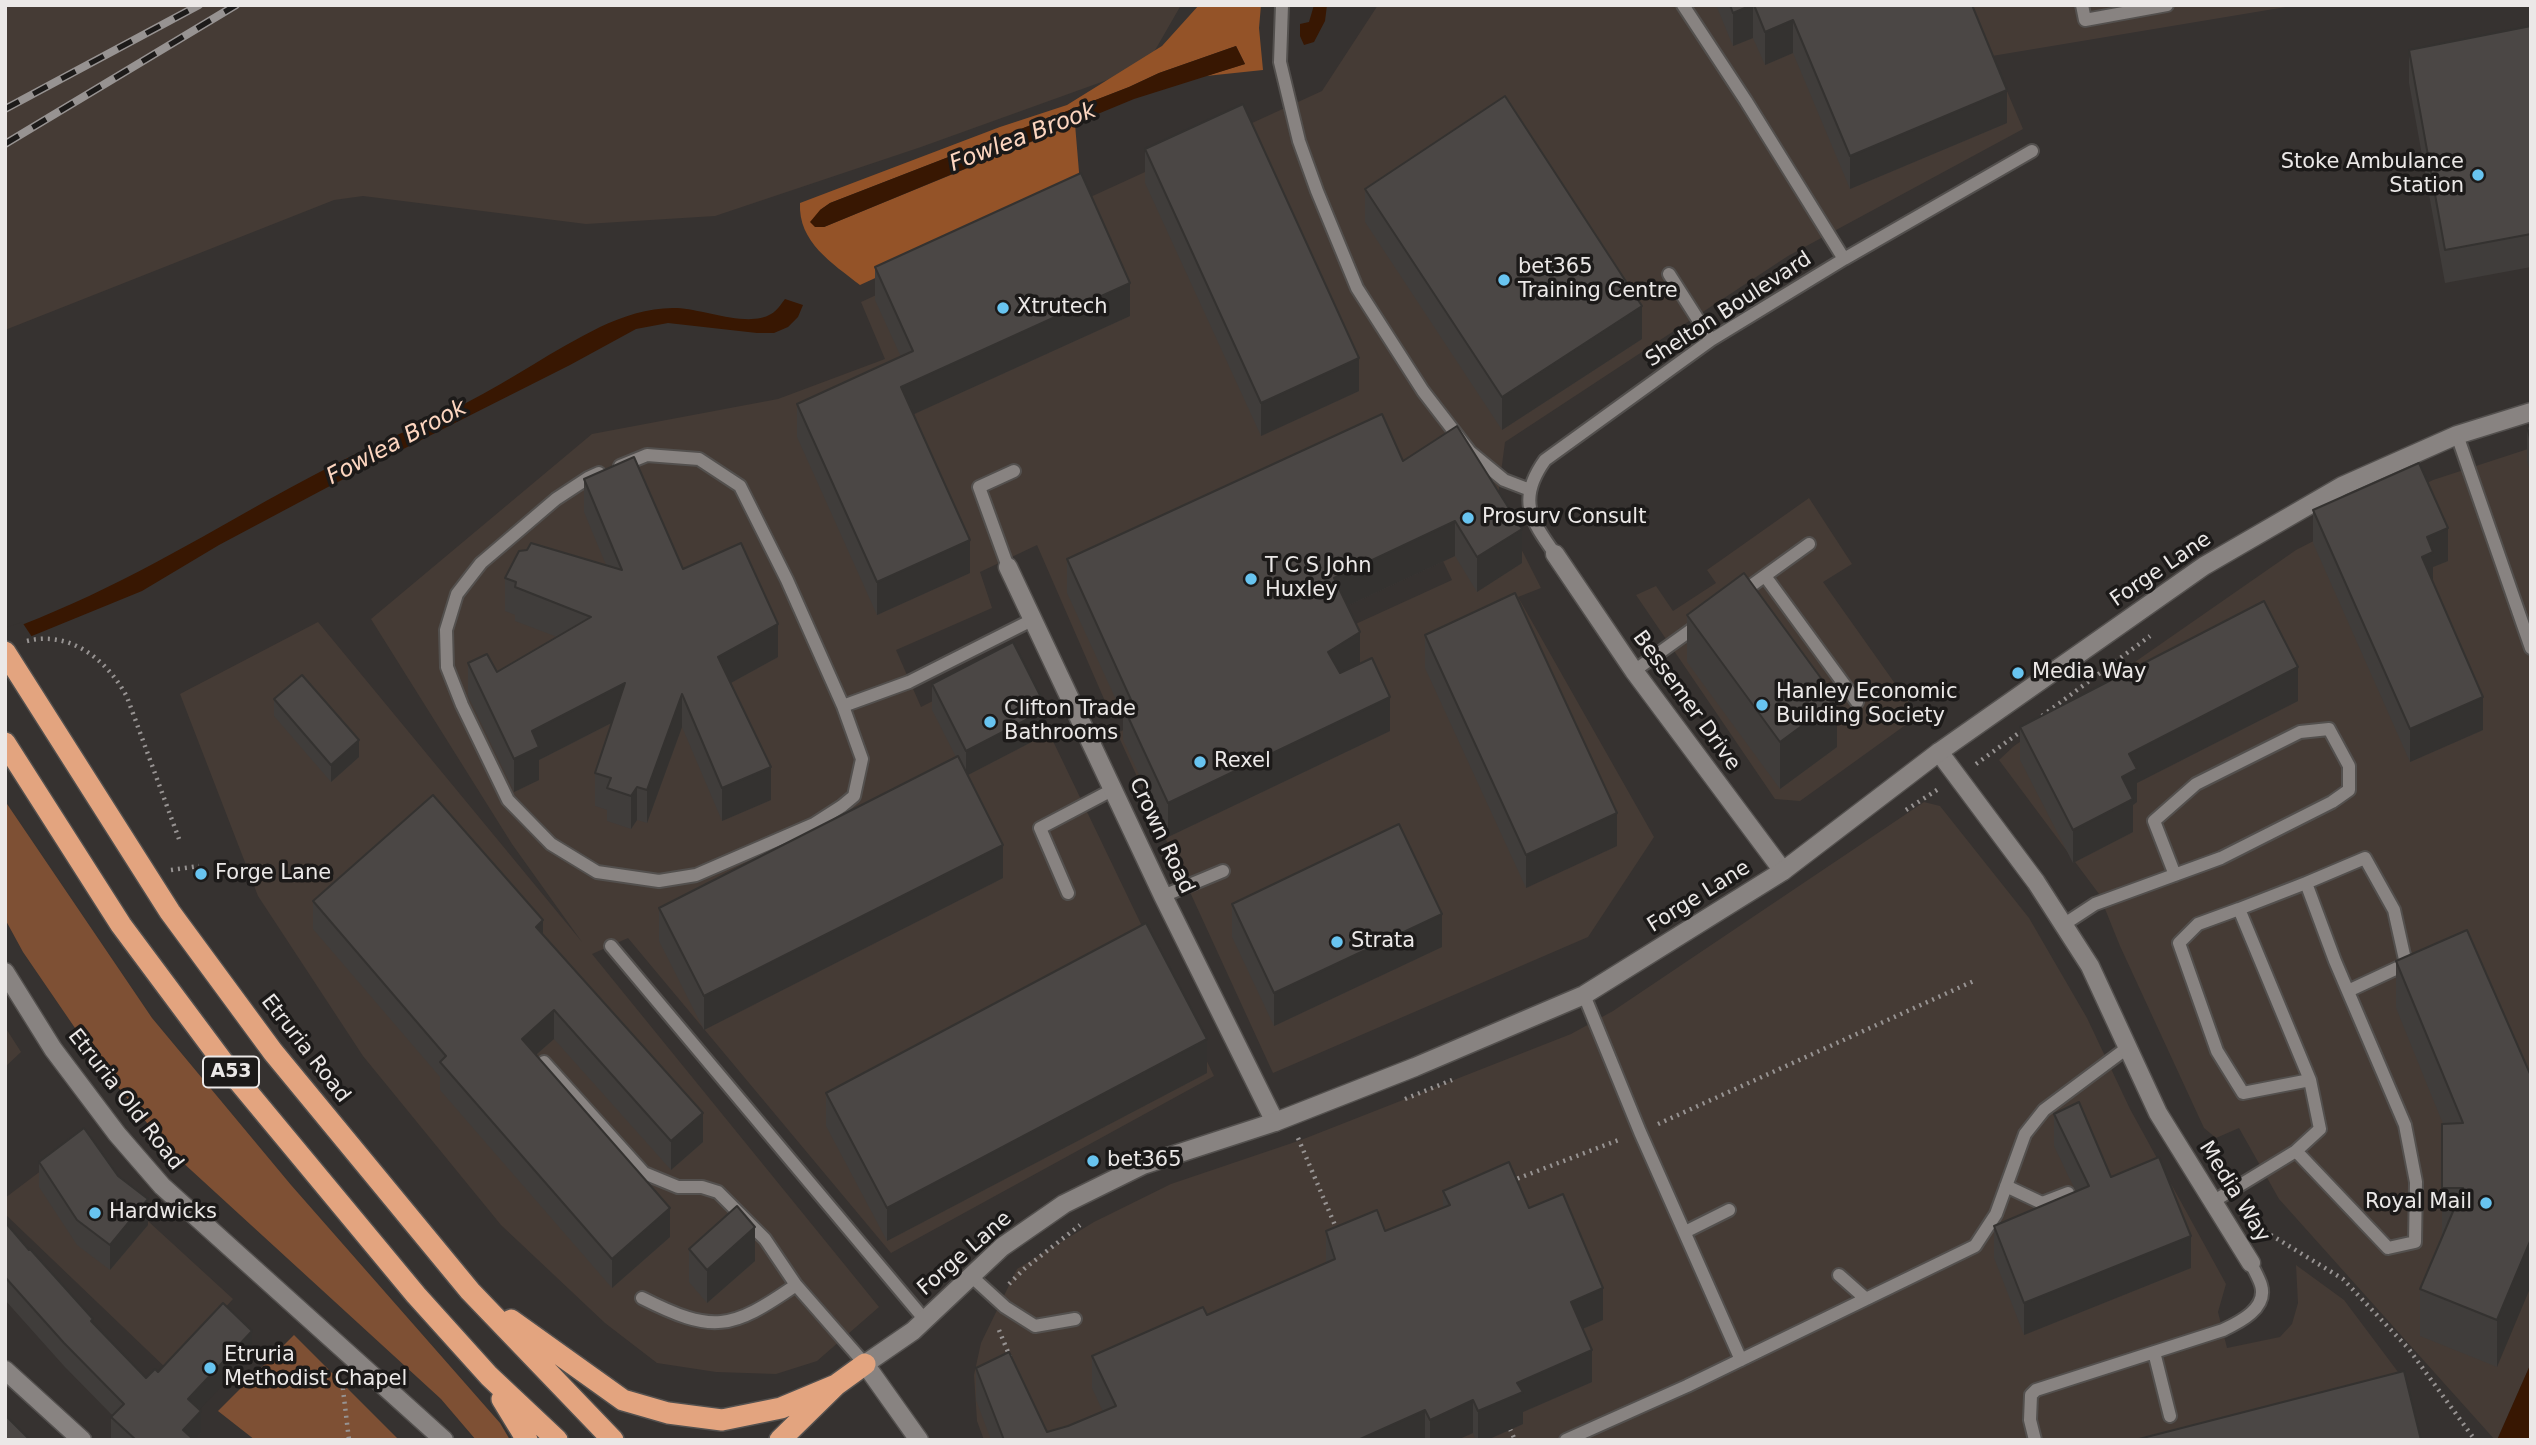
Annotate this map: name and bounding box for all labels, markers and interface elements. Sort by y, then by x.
water label: Fowlea Brook [946,97,1100,179]
place label: Stoke Ambulance Station [2281,150,2464,200]
marker: Stoke Ambulance Station [2470,167,2486,183]
street label: Shelton Boulevard [1641,247,1817,373]
place label: bet365 Training Centre [1518,255,1678,305]
marker: bet365 Training Centre [1496,272,1512,288]
place label: Xtrutech [1017,295,1108,321]
marker: Xtrutech [995,300,1011,316]
water label: Fowlea Brook [322,394,472,492]
place label: Prosurv Consult [1482,505,1646,531]
marker: Prosurv Consult [1460,510,1476,526]
street label: Forge Lane [2106,527,2216,613]
place label: T C S John Huxley [1265,554,1372,604]
marker: T C S John Huxley [1243,571,1259,587]
street label: Bessemer Drive [1627,626,1745,776]
place label: Media Way [2032,660,2146,686]
marker: Media Way [2010,665,2026,681]
place label: Hanley Economic Building Society [1776,680,1957,730]
place label: Clifton Trade Bathrooms [1004,697,1136,747]
marker: Hanley Economic Building Society [1754,697,1770,713]
marker: Clifton Trade Bathrooms [982,714,998,730]
place label: Rexel [1214,749,1271,775]
marker: Rexel [1192,754,1208,770]
street label: Crown Road [1123,774,1199,898]
street label: Forge Lane [1643,856,1755,938]
place label: Forge Lane [215,861,331,887]
marker: Forge Lane [193,866,209,882]
place label: Strata [1351,929,1415,955]
marker: Strata [1329,934,1345,950]
street label: Etruria Road [255,990,355,1108]
street label: Etruria Old Road [62,1024,188,1176]
road number: A53 [203,1056,259,1088]
street label: Media Way [2193,1137,2275,1247]
place label: bet365 [1107,1148,1182,1174]
marker: bet365 [1085,1153,1101,1169]
place label: Royal Mail [2365,1190,2472,1216]
marker: Royal Mail [2478,1195,2494,1211]
place label: Hardwicks [109,1200,217,1226]
marker: Hardwicks [87,1205,103,1221]
street label: Forge Lane [913,1206,1017,1302]
place label: Etruria Methodist Chapel [224,1343,407,1393]
marker: Etruria Methodist Chapel [202,1360,218,1376]

